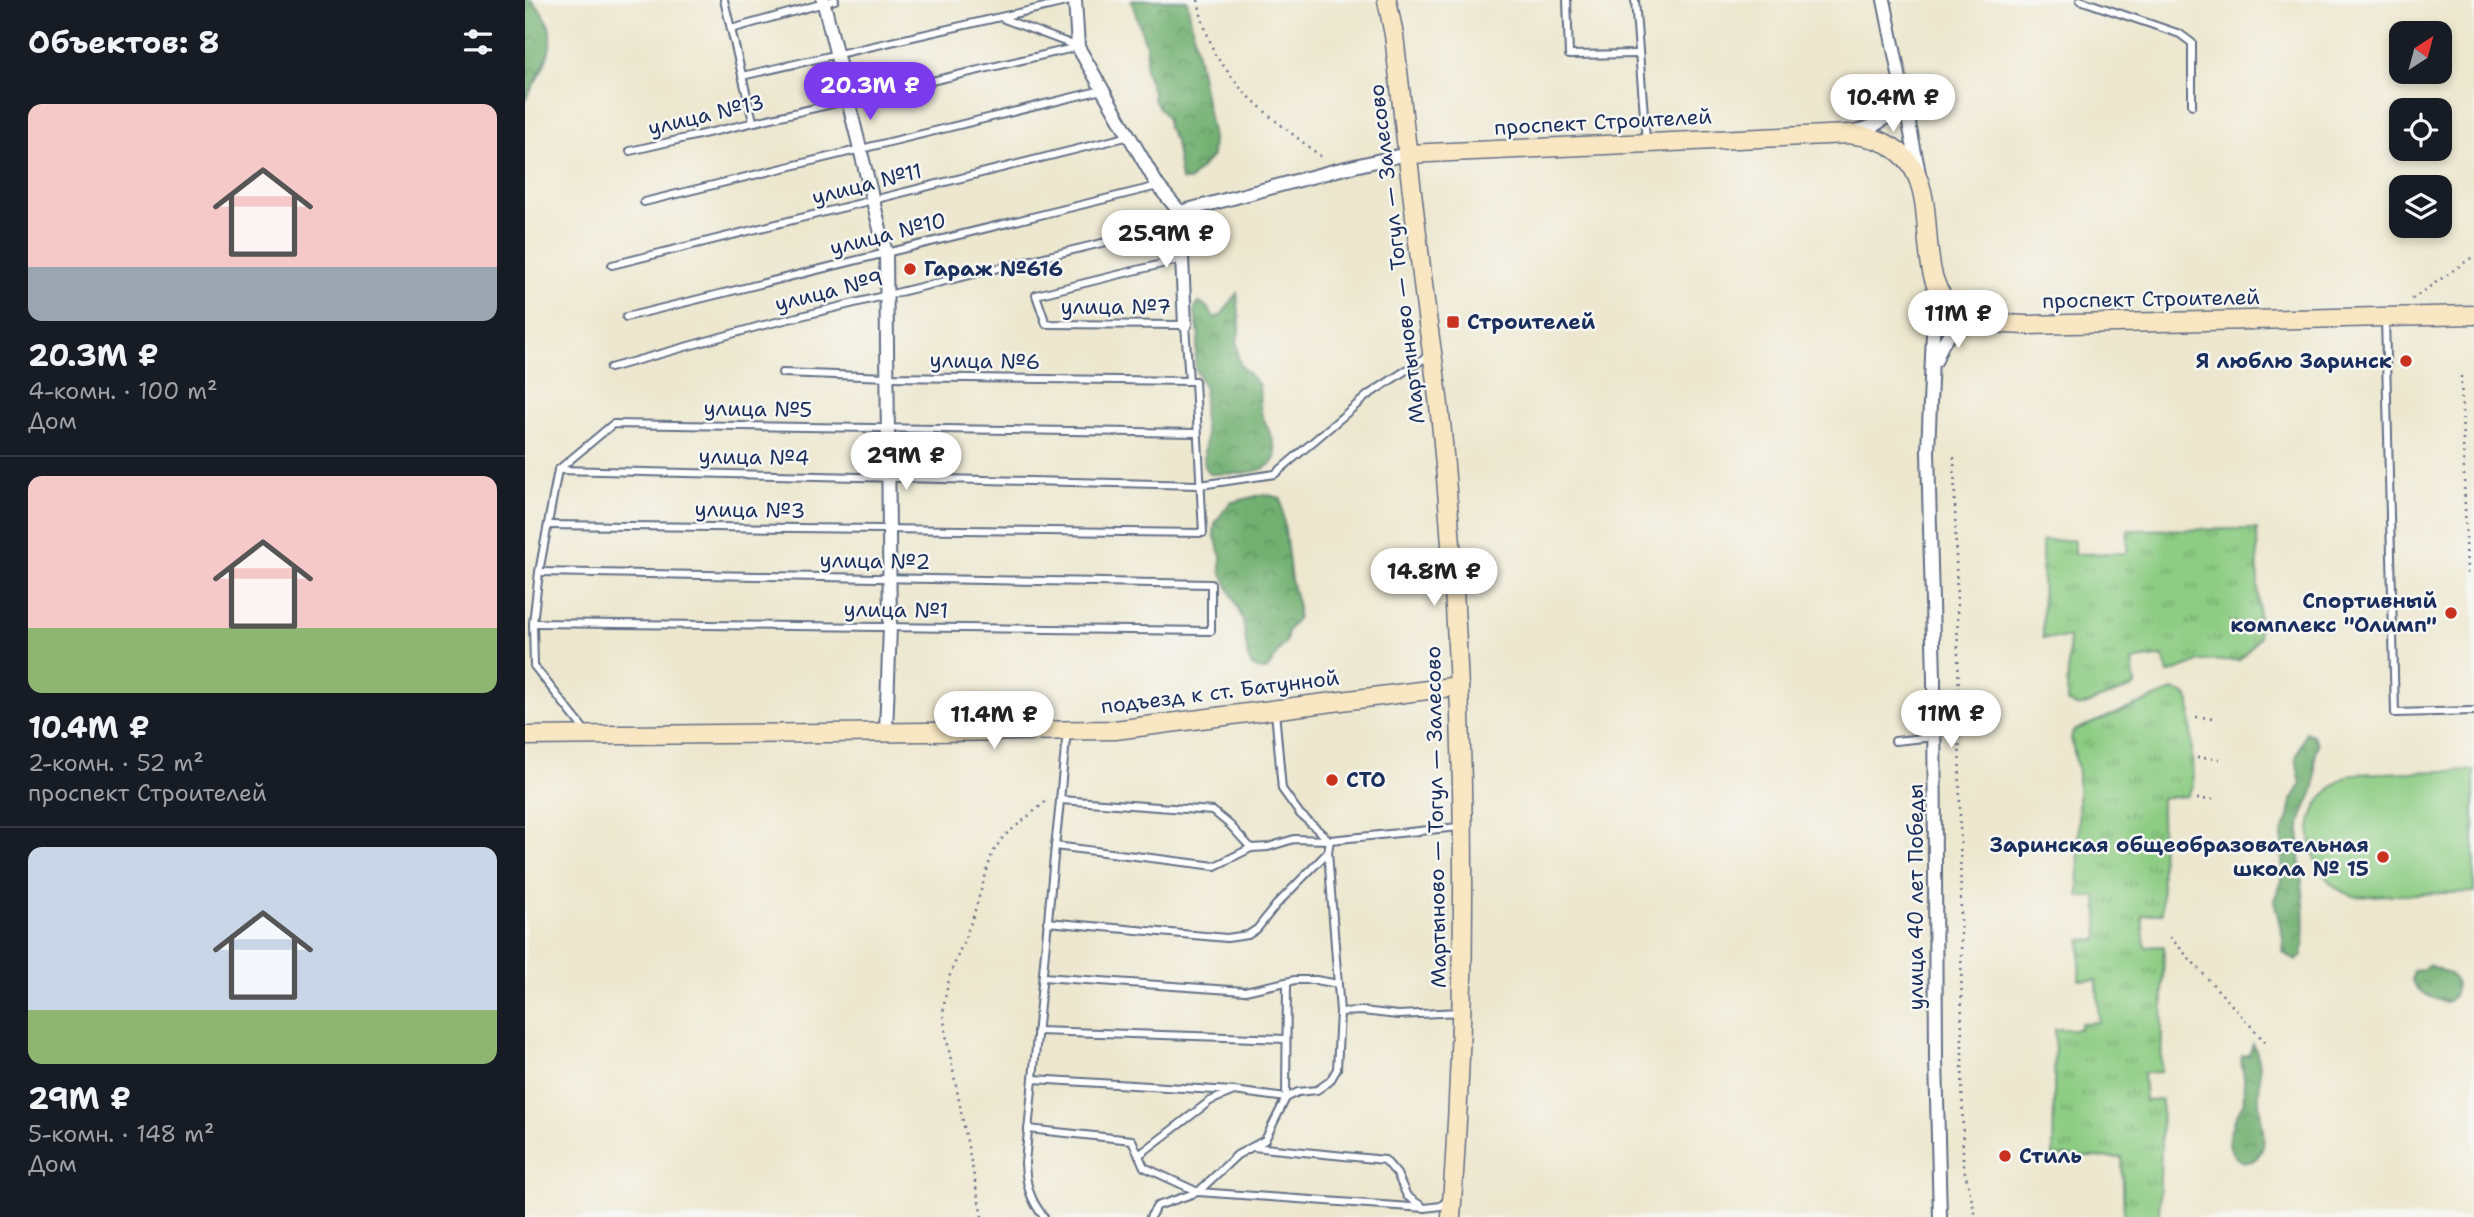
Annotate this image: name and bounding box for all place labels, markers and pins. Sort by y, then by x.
pin: 20.3M ₽ [805,62,935,122]
pin: 10.4M ₽ [1828,74,1958,134]
pin: 25.9M ₽ [1101,210,1231,270]
place label: Гараж №616 [924,255,1063,283]
marker: Гараж №616 [902,261,918,277]
pin: 11M ₽ [1909,290,2007,350]
place label: Строителей [1467,308,1596,336]
marker: Строителей [1445,314,1461,330]
place label: Я люблю Заринск [2196,347,2392,375]
marker: Я люблю Заринск [2398,353,2414,369]
pin: 29M ₽ [857,433,955,492]
pin: 14.8M ₽ [1369,548,1499,608]
place label: Спортивный комплекс "Олимп" [2230,587,2437,639]
marker: Спортивный комплекс "Олимп" [2443,605,2459,621]
pin: 11M ₽ [1902,690,2000,750]
pin: 11.4M ₽ [929,692,1059,751]
place label: СТО [1346,766,1386,794]
marker: СТО [1324,772,1340,788]
place label: Заринская общеобразовательная школа № 15 [1990,831,2369,883]
marker: Заринская общеобразовательная школа № 15 [2375,849,2391,865]
place label: Стиль [2019,1142,2082,1170]
marker: Стиль [1997,1148,2013,1164]

